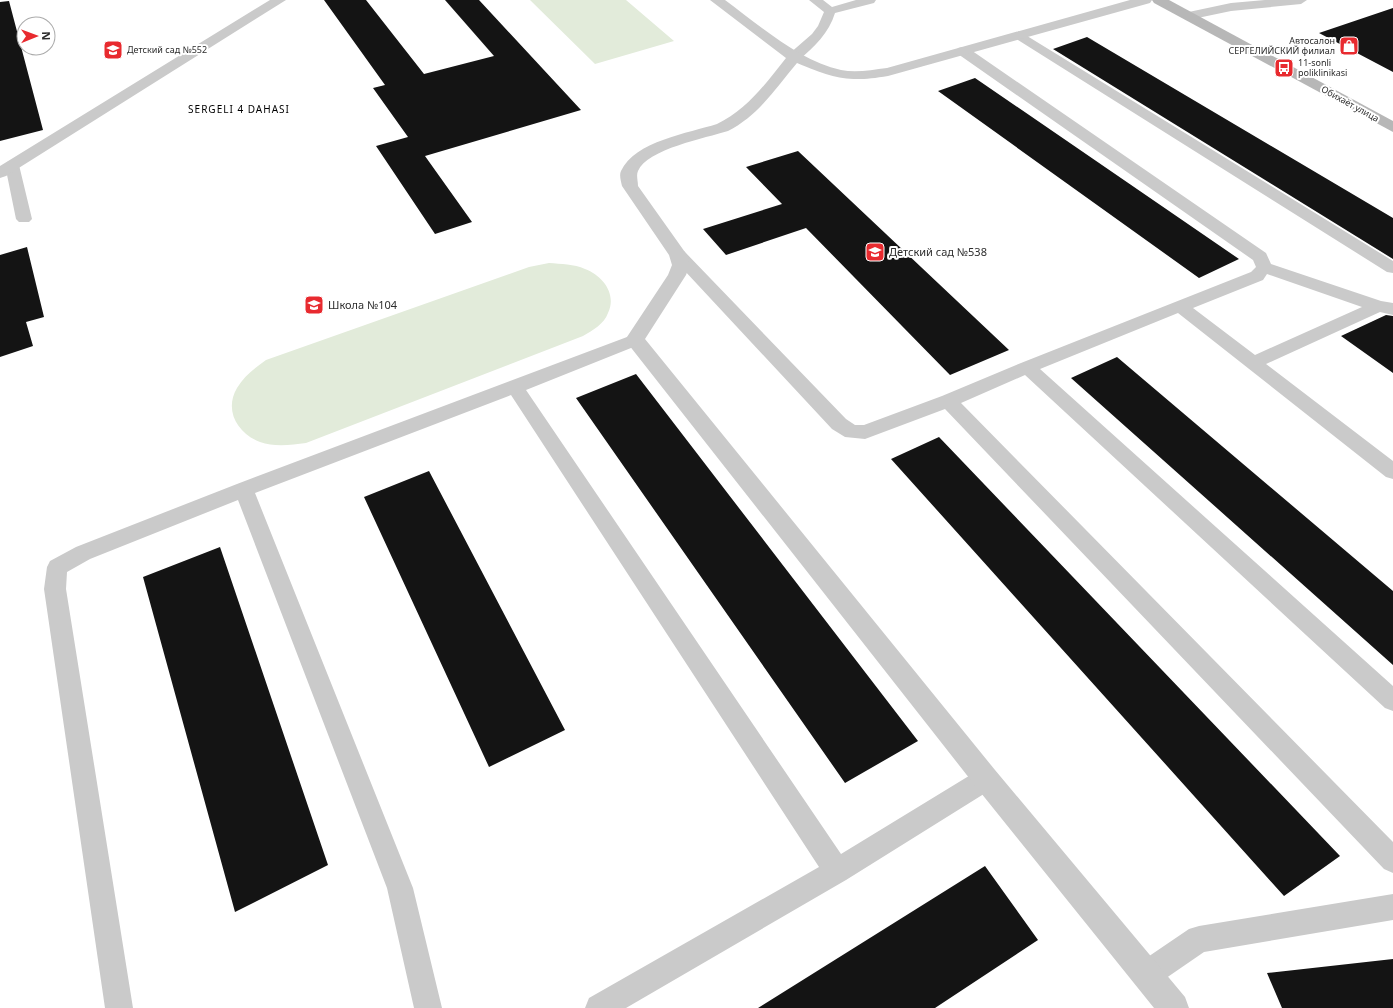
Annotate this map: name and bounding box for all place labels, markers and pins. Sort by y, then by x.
place label: Автосалон СЕРГЕЛИЙСКИЙ филиал [1229,34,1335,57]
shop icon: Автосалон СЕРГЕЛИЙСКИЙ филиал [1338,35,1360,57]
school or university icon: Детский сад №552 [102,39,124,61]
place label: Детский сад №552 [127,43,207,56]
place label: 11-sonli poliklinikasi [1298,56,1347,79]
bus stop icon: 11-sonli poliklinikasi [1273,57,1295,79]
school or university icon: Детский сад №538 [864,241,886,263]
place label: Детский сад №538 [889,244,987,259]
school or university icon: Школа №104 [303,294,325,316]
place label: Школа №104 [328,297,398,312]

